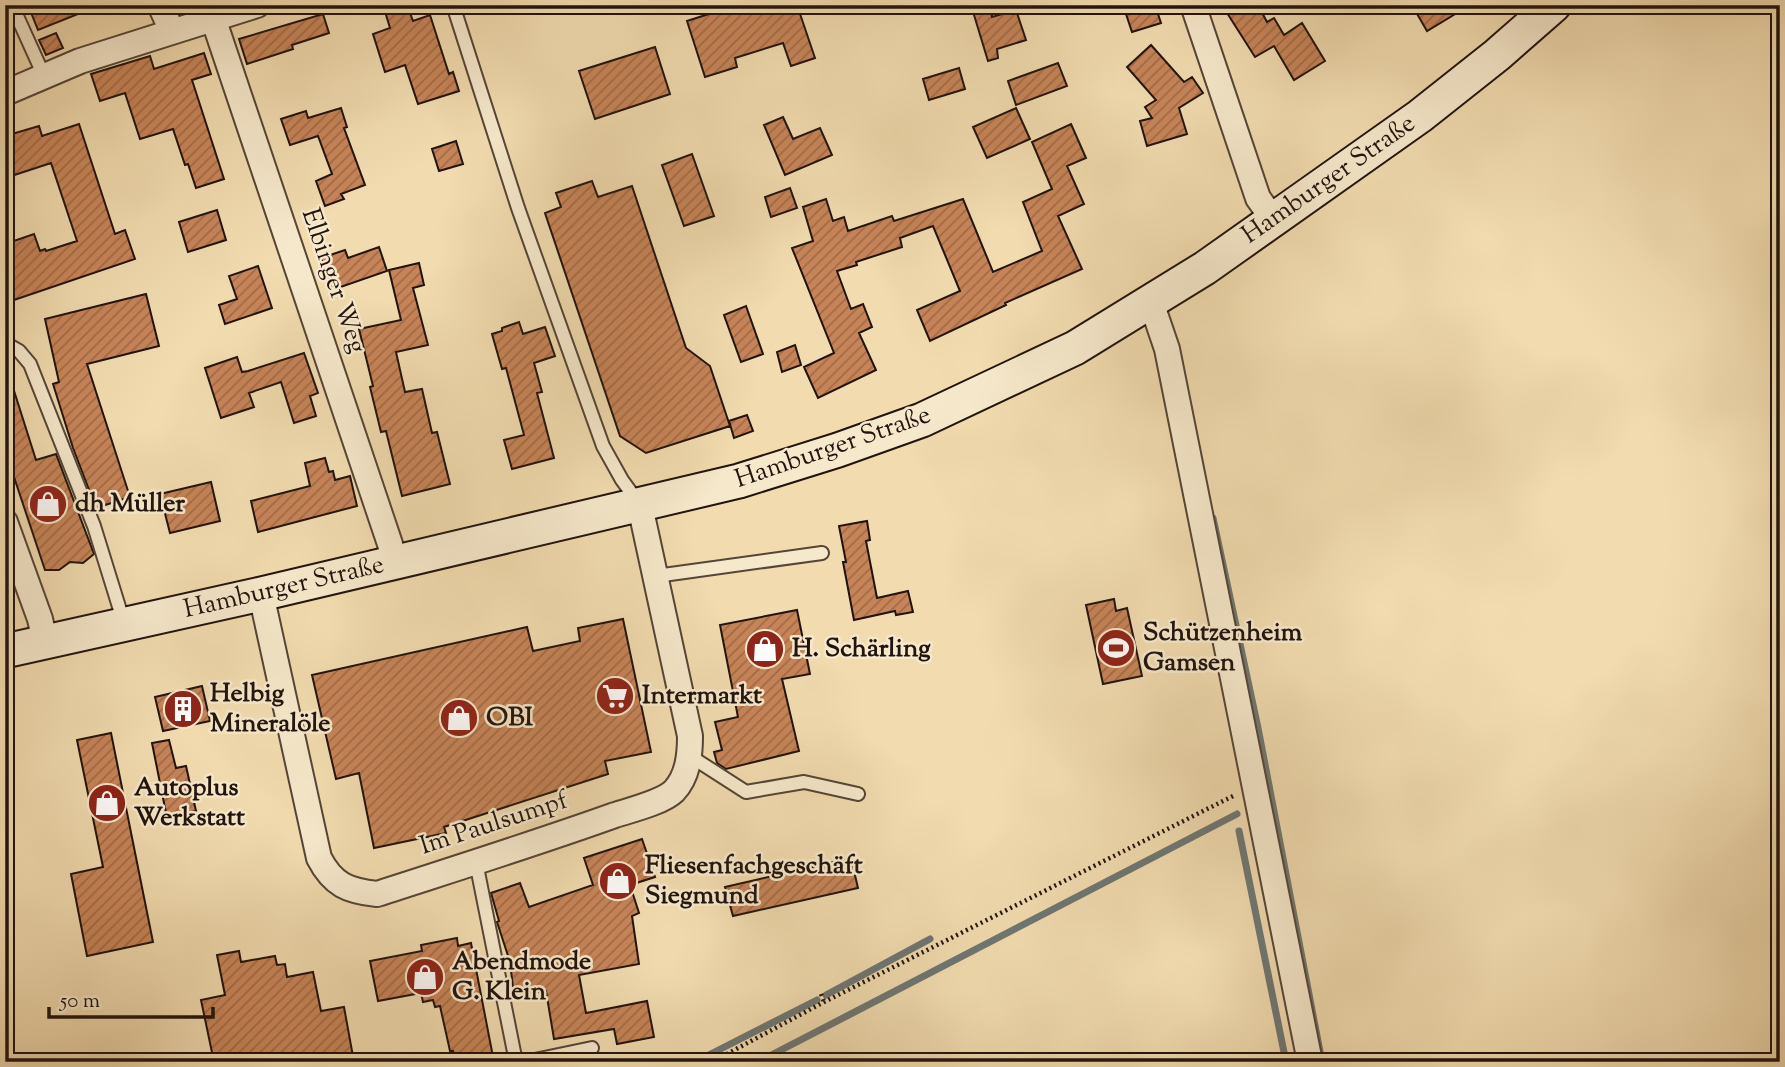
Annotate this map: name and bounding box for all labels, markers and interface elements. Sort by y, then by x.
street label: Hamburger Straße [1235,106,1423,254]
street label: Elbinger Weg [291,204,375,358]
street label: Hamburger Straße [730,397,936,499]
shop icon: dh Müller [27,483,69,525]
place label: dh Müller [75,486,185,523]
street label: Hamburger Straße [180,547,388,629]
place label: Schützenheim Gamsen [1143,615,1303,682]
sports icon: Schützenheim Gamsen [1095,627,1137,669]
shop icon: H. Schärling [744,628,786,670]
place label: H. Schärling [792,631,931,668]
supermarket icon: Intermarkt [594,675,636,717]
place label: Helbig Mineralöle [210,676,330,743]
place label: Intermarkt [642,678,762,715]
building icon: Helbig Mineralöle [162,688,204,730]
shop icon: OBI [438,697,480,739]
place label: OBI [486,700,534,737]
place label: Autoplus Werkstatt [134,770,245,837]
shop icon: Autoplus Werkstatt [86,782,128,824]
street label: Im Paulsumpf [415,782,574,865]
place label: Fliesenfachgeschäft Siegmund [645,848,863,915]
shop icon: Fliesenfachgeschäft Siegmund [597,860,639,902]
place label: Abendmode G. Klein [452,944,591,1011]
shop icon: Abendmode G. Klein [404,956,446,998]
scale bar [49,976,214,1020]
text: 50 m [59,987,100,1017]

